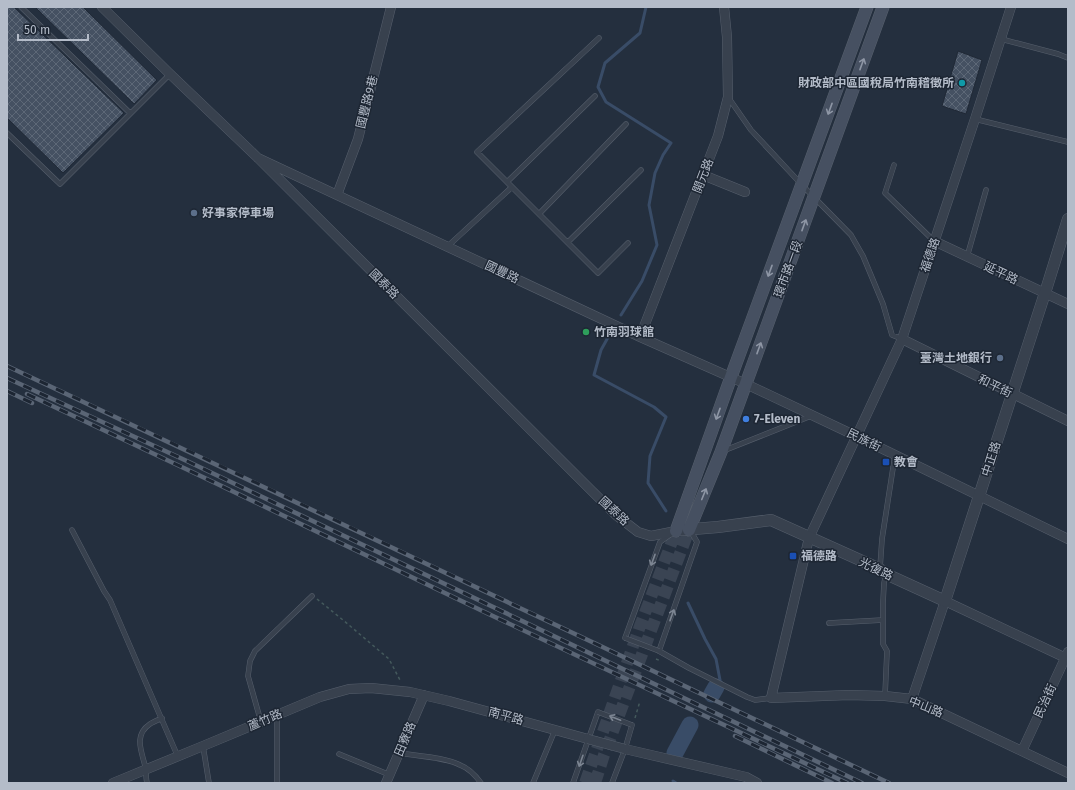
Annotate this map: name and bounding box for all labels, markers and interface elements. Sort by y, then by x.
scale bar [18,16,88,42]
text: 50 m [24,23,50,37]
one-way arrow [859,58,867,70]
street label: 國豐路9巷 [354,74,380,130]
place label: 財政部中區國稅局竹南稽徵所 [798,76,954,90]
marker: 財政部中區國稅局竹南稽徵所 [957,78,967,88]
one-way arrow [825,103,833,115]
street label: 開元路 [690,157,716,195]
place label: 好事家停車場 [202,206,274,220]
marker: 好事家停車場 [189,208,199,218]
one-way arrow [801,220,809,232]
street label: 福德路 [918,236,942,274]
street label: 環市路一段 [771,238,805,300]
street label: 國豐路 [483,258,521,286]
street label: 延平路 [982,259,1020,287]
one-way arrow [766,264,774,276]
street label: 國泰路 [366,266,402,302]
place label: 竹南羽球館 [594,325,654,339]
marker: 竹南羽球館 [581,327,591,337]
one-way arrow [756,342,764,354]
place label: 臺灣土地銀行 [920,351,992,365]
marker: 臺灣土地銀行 [995,353,1005,363]
street label: 和平街 [976,372,1014,400]
one-way arrow [713,408,721,420]
place label: 7-Eleven [754,412,800,426]
marker: 7-Eleven [741,414,751,424]
street label: 民族街 [845,426,883,454]
street label: 中正路 [979,440,1003,478]
place label: 教會 [894,455,918,469]
marker: 教會 [881,457,891,467]
one-way arrow [701,488,708,500]
street label: 國泰路 [596,494,632,528]
place label: 福德路 [801,549,837,563]
marker: 福德路 [788,551,798,561]
one-way arrow [649,554,657,566]
street label: 光復路 [857,555,895,583]
one-way arrow [669,608,676,621]
street label: 民治街 [1031,682,1059,720]
street label: 中山路 [907,694,945,720]
street label: 南平路 [487,705,525,727]
street label: 蘆竹路 [246,707,284,733]
one-way arrow [609,714,621,722]
street label: 田寮路 [392,720,418,758]
one-way arrow [577,754,584,767]

